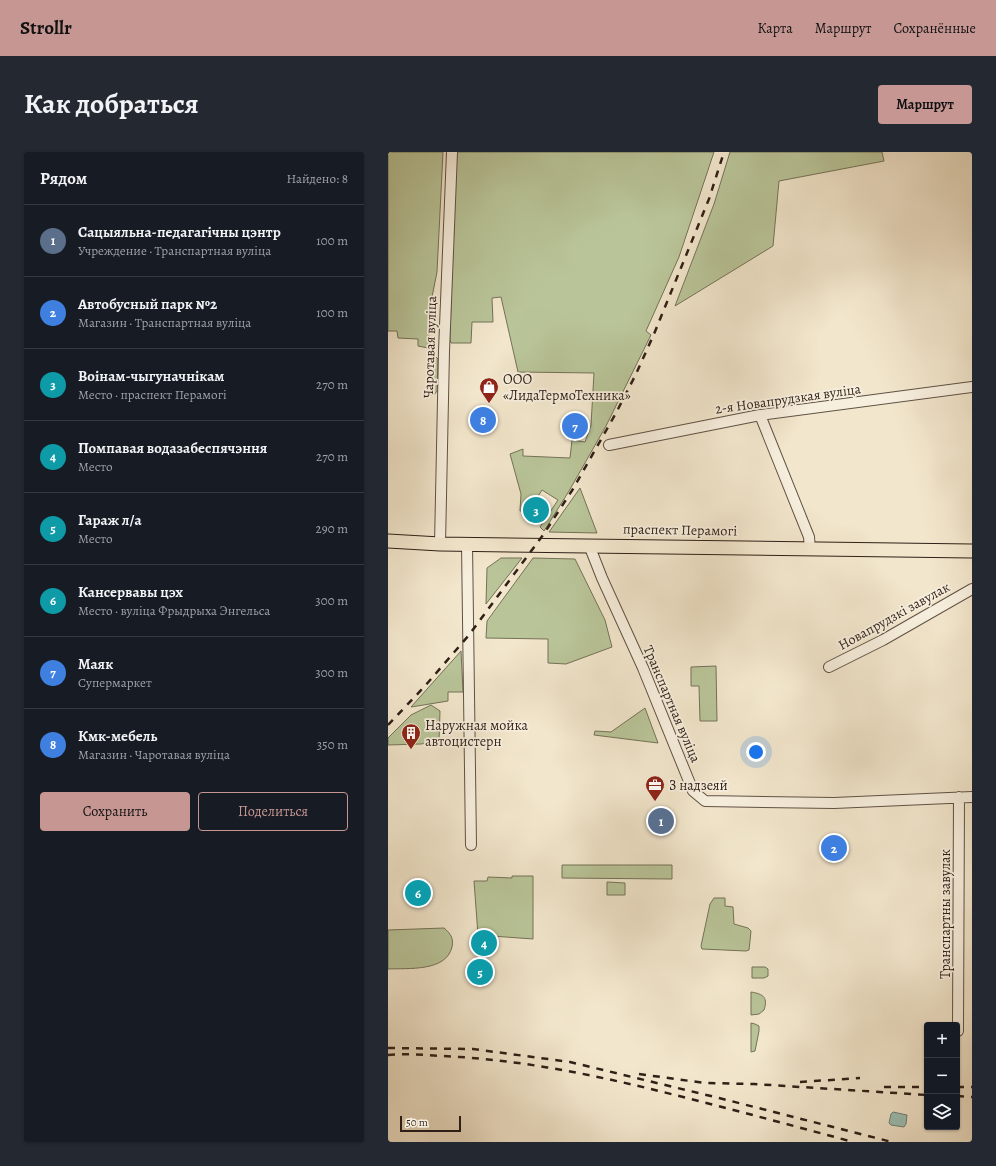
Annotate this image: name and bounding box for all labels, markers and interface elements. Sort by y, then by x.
text: Strollr [20,15,72,41]
text: Карта [758,19,793,38]
text: Маршрут [815,19,871,38]
text: Сохранённые [893,19,976,38]
text: Как добраться [24,85,199,123]
button: Маршрут [878,85,972,124]
text: Рядом [40,167,87,190]
text: Найдено: 8 [286,170,348,187]
text: Сацыяльна-педагагічны цэнтр [78,222,281,242]
text: 1 [51,232,55,249]
text: 100 m [316,232,348,249]
text: Учреждение · Транспартная вуліца [78,242,271,259]
text: Автобусный парк №2 [78,294,217,314]
street label: Чаротавая вуліца [419,295,441,399]
text: 2 [50,304,56,321]
text: 100 m [316,304,348,321]
text: Магазин · Транспартная вуліца [78,314,251,331]
text: Воінам-чыгуначнікам [78,366,224,386]
place label: ООО «ЛидаТермоТехника» [503,370,631,405]
text: 3 [50,376,56,393]
text: 270 m [316,376,348,393]
shop icon: ООО «ЛидаТермоТехника» [478,376,500,404]
street label: 2-я Новапрудзкая вуліца [714,379,863,419]
text: Место · праспект Перамогі [78,386,227,403]
pin: 8 [470,405,496,435]
pin: 7 [562,411,588,441]
text: Помпавая водазабеспячэння [78,438,267,458]
text: 4 [50,448,56,465]
text: 270 m [316,448,348,465]
text: Место [78,458,113,475]
pin: 3 [523,495,549,525]
text: Гараж л/а [78,510,142,530]
text: 5 [50,520,56,537]
text: 290 m [316,520,348,537]
street label: праспект Перамогі [623,520,737,540]
text: Место [78,530,113,547]
street label: Новапрудзкі завулак [835,577,953,655]
text: Кансервавы цэх [78,582,183,602]
text: 6 [50,592,56,609]
text: 300 m [315,592,348,609]
text: Место · вуліца Фрыдрыха Энгельса [78,602,270,619]
street label: Транспартная вуліца [639,643,705,766]
text: Маяк [78,654,113,674]
text: 7 [50,664,56,681]
text: 300 m [315,664,348,681]
text: Супермаркет [78,674,152,691]
place label: Наружная мойка автоцистерн [425,716,529,751]
building icon: Наружная мойка автоцистерн [400,722,422,750]
text: Кмк-мебель [78,726,157,746]
text: 8 [50,736,56,753]
text: 350 m [317,736,348,753]
your location [746,742,766,762]
text: Магазин · Чаротавая вуліца [78,746,230,763]
office icon: З надзеяй [644,774,666,802]
place label: З надзеяй [669,776,728,795]
button: Сохранить [40,792,190,831]
button: Поделиться [198,792,348,831]
pin: 1 [648,806,674,836]
pin: 2 [821,833,847,863]
street label: Транспартны завулак [936,849,955,979]
pin: 6 [405,878,431,908]
pin: 4 [471,928,497,958]
pin: 5 [467,957,493,987]
map controls [924,1022,960,1130]
button: + [924,1022,960,1058]
button: − [924,1058,960,1094]
button: layers [924,1094,960,1130]
scale bar [400,1114,461,1133]
text: 50 m [406,1115,428,1130]

